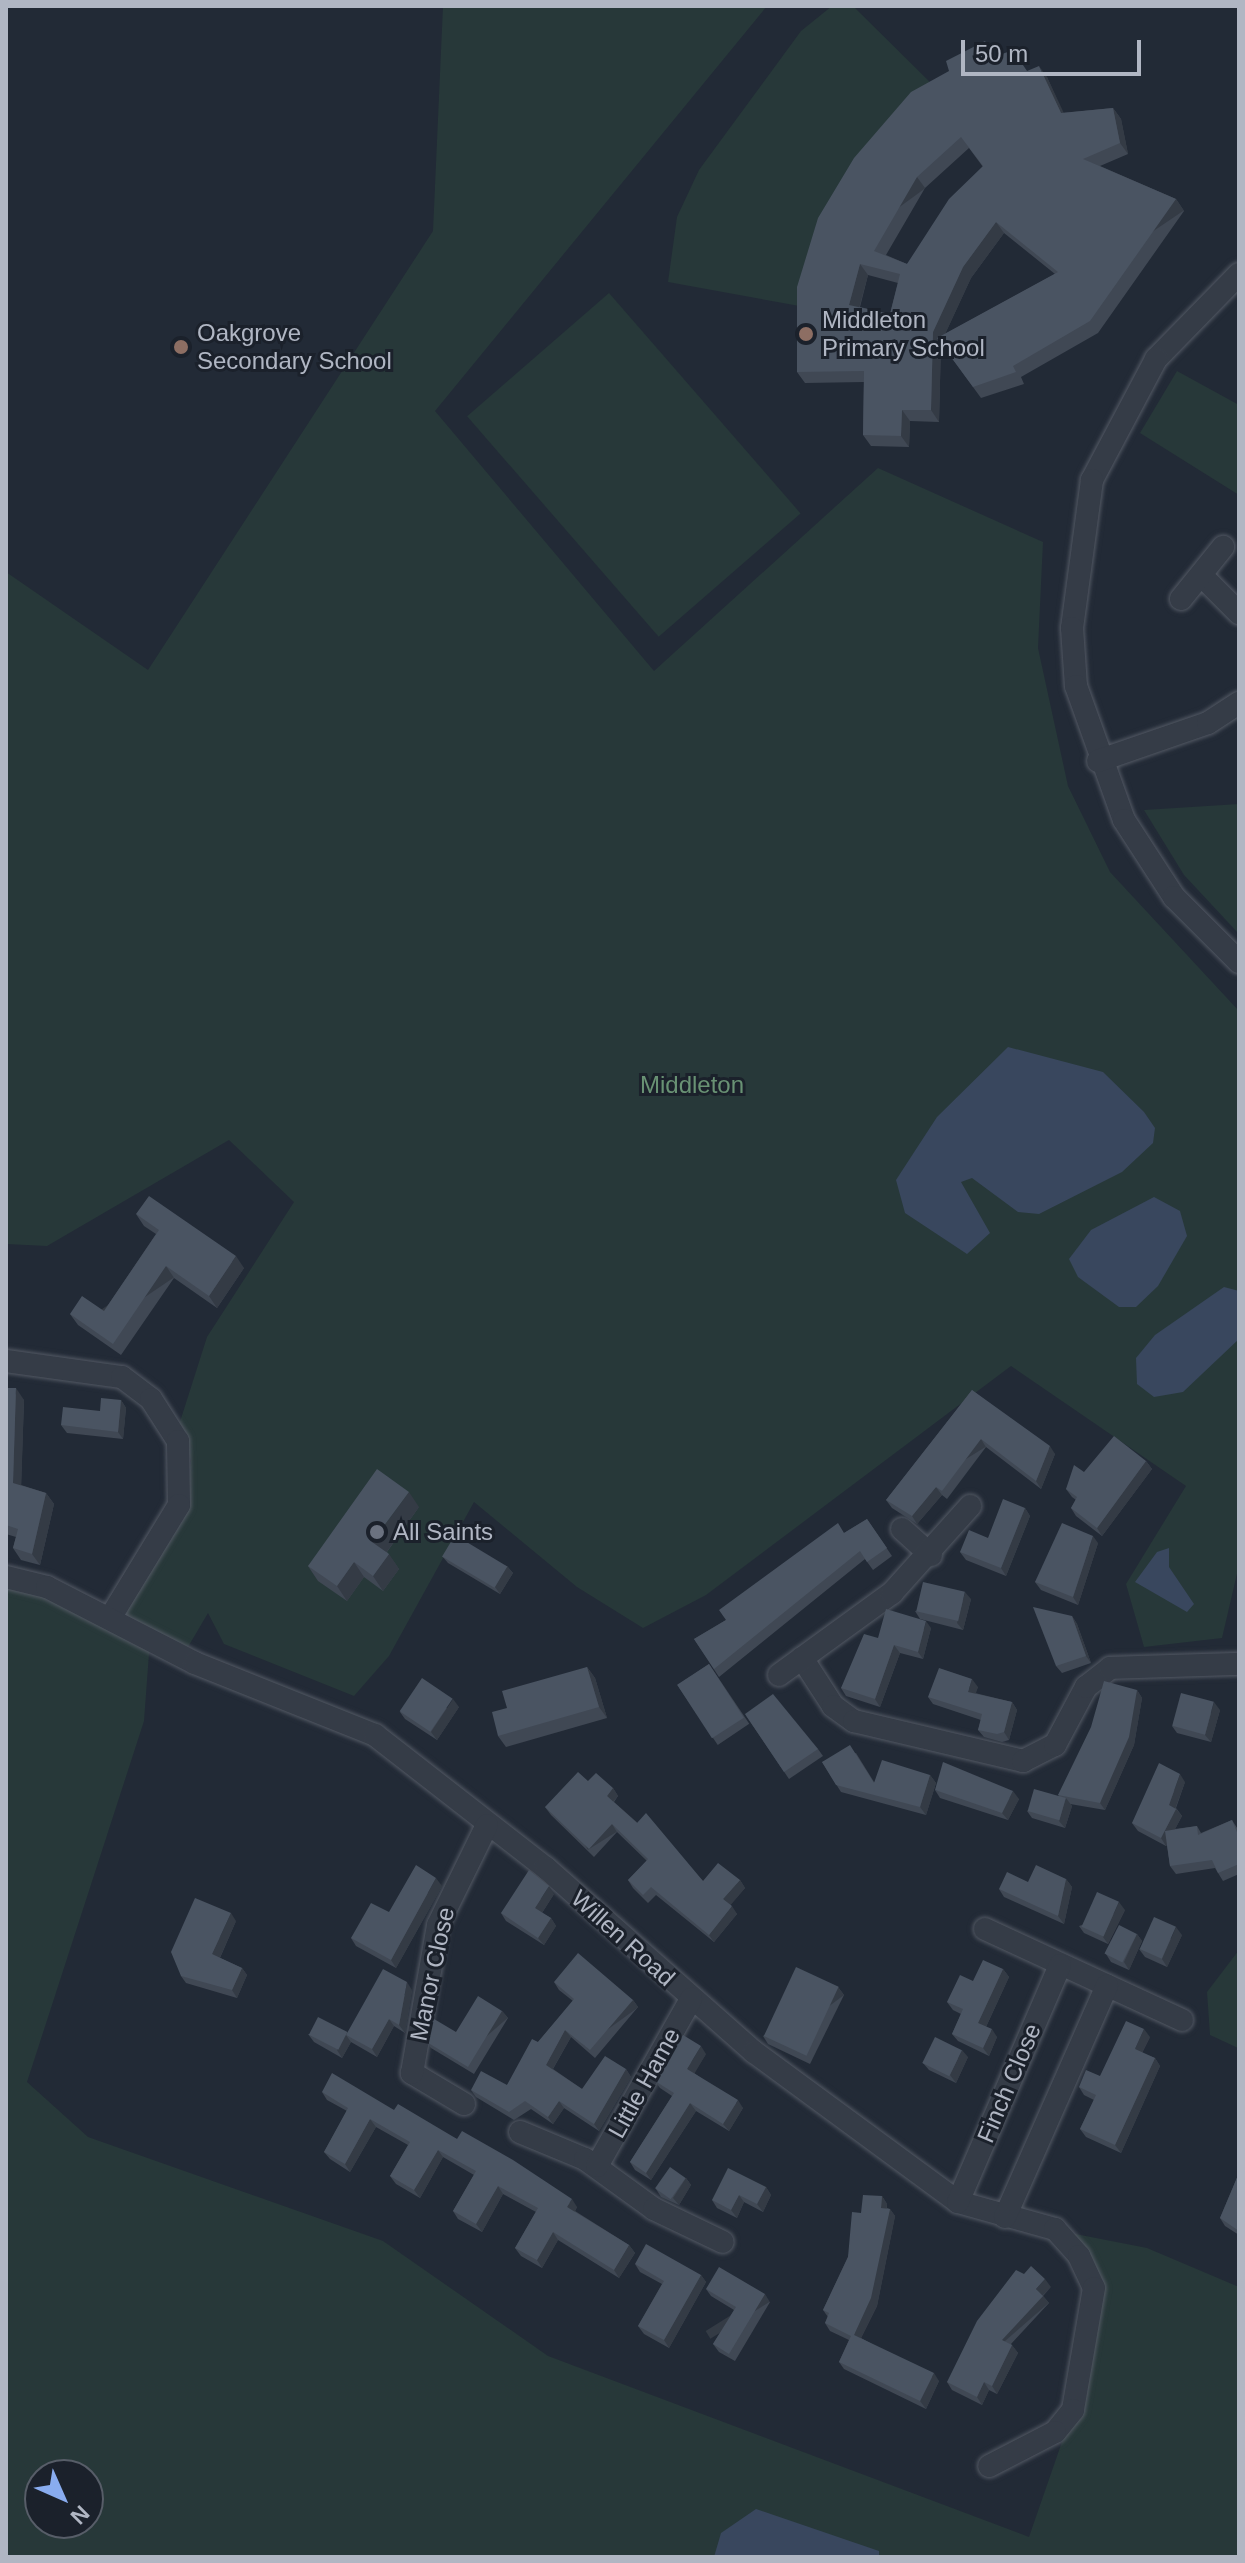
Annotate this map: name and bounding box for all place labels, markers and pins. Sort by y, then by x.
place label: Middleton Primary School [822,306,985,362]
place label: Oakgrove Secondary School [197,319,392,375]
marker: Middleton Primary School [797,325,815,343]
marker: Oakgrove Secondary School [172,338,190,356]
place label: All Saints [393,1518,493,1546]
marker: All Saints [368,1523,386,1541]

